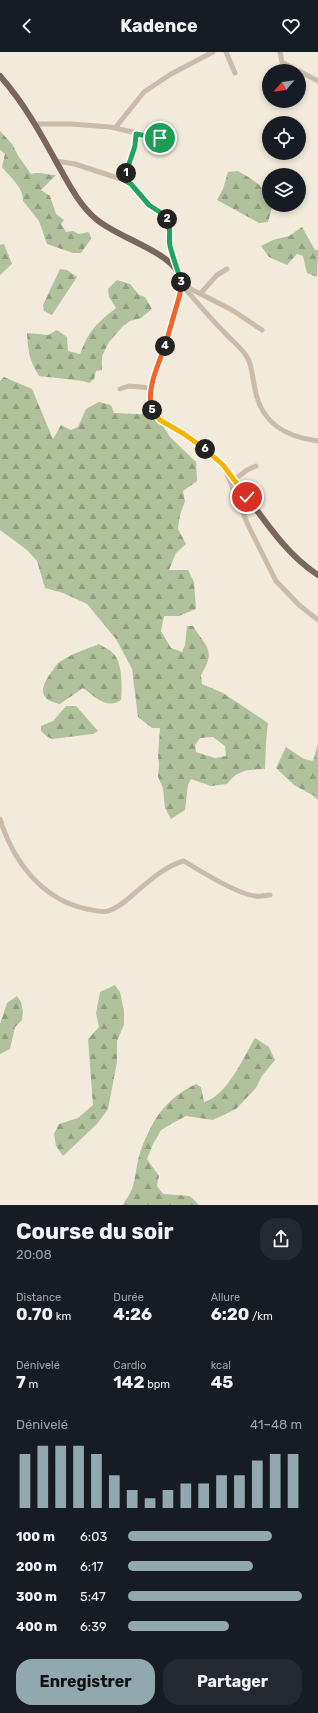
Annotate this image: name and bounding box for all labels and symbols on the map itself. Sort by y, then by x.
north arrow [262,64,306,108]
pin [143,121,177,155]
pin: 1 [116,163,136,183]
pin: 2 [157,209,177,229]
pin: 3 [171,272,191,292]
pin: 4 [155,336,175,356]
pin: 5 [142,400,162,420]
pin: 6 [195,439,215,459]
pin [230,480,264,514]

